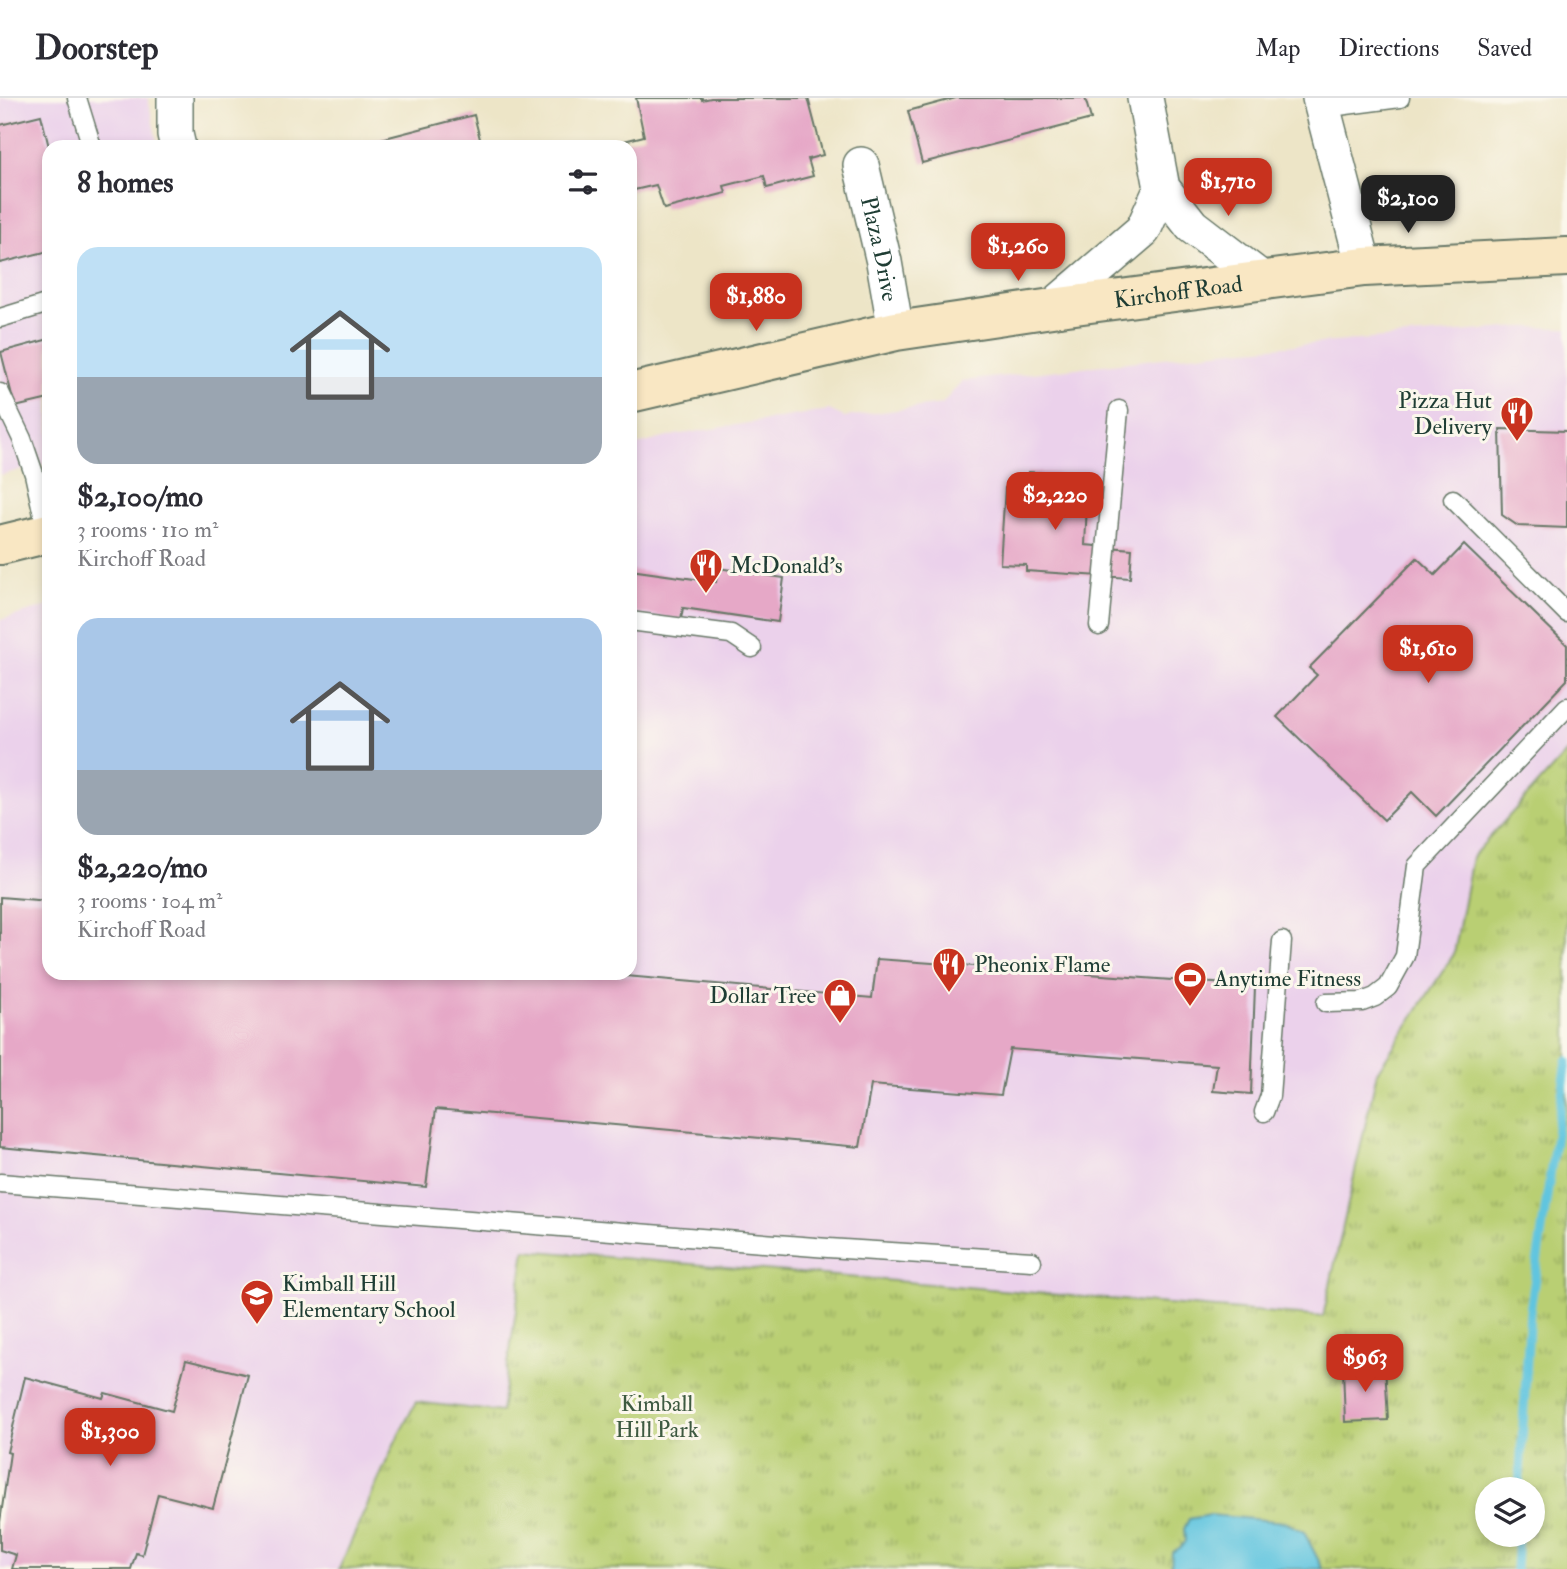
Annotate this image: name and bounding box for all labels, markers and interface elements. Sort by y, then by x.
text: Doorstep [35,28,158,69]
text: Map [1255,33,1300,64]
text: Directions [1338,33,1439,64]
text: Saved [1477,33,1532,64]
pin: $1,710 [1171,158,1285,218]
icon: filters [564,163,602,201]
text: 8 homes [77,164,174,201]
text: $1,710 [1200,166,1256,195]
pin: $2,100 [1351,176,1465,235]
text: $2,100 [1377,183,1439,212]
street label: Plaza Drive [854,193,905,304]
pin: $1,260 [961,223,1075,283]
text: $1,260 [987,231,1049,260]
street label: Kirchoff Road [1112,269,1244,314]
pin: $1,880 [699,274,813,333]
text: $1,880 [726,281,786,310]
icon: home [277,292,403,418]
place label: Pizza Hut Delivery [1398,386,1493,441]
restaurant icon: Pizza Hut Delivery [1498,394,1536,443]
pin: $2,220 [998,472,1112,532]
text: $2,100/mo [77,478,203,515]
text: $2,220 [1022,480,1088,509]
text: 3 rooms · 110 m² [77,515,218,544]
text: Kirchoff Road [77,544,206,573]
restaurant icon: McDonald's [687,546,725,595]
place label: McDonald's [730,551,843,580]
pin: $1,610 [1371,626,1485,685]
text: $1,610 [1399,633,1457,662]
icon: home [277,663,403,789]
text: $2,220/mo [77,849,208,886]
text: 3 rooms · 104 m² [77,886,223,915]
text: Kirchoff Road [77,915,206,944]
restaurant icon: Pheonix Flame [930,945,968,994]
place label: Pheonix Flame [974,950,1111,979]
sports icon: Anytime Fitness [1171,959,1209,1008]
place label: Anytime Fitness [1213,964,1361,993]
shop icon: Dollar Tree [821,976,859,1025]
place label: Dollar Tree [709,981,816,1010]
place label: Kimball Hill Elementary School [282,1269,456,1324]
school or university icon: Kimball Hill Elementary School [238,1277,276,1326]
pin: $963 [1324,1334,1406,1394]
text: $963 [1342,1342,1388,1371]
park label: Kimball Hill Park [615,1389,699,1444]
pin: $1,300 [53,1408,167,1468]
text: $1,300 [80,1416,140,1445]
map controls [1475,1477,1545,1547]
button: layers [1475,1477,1545,1547]

